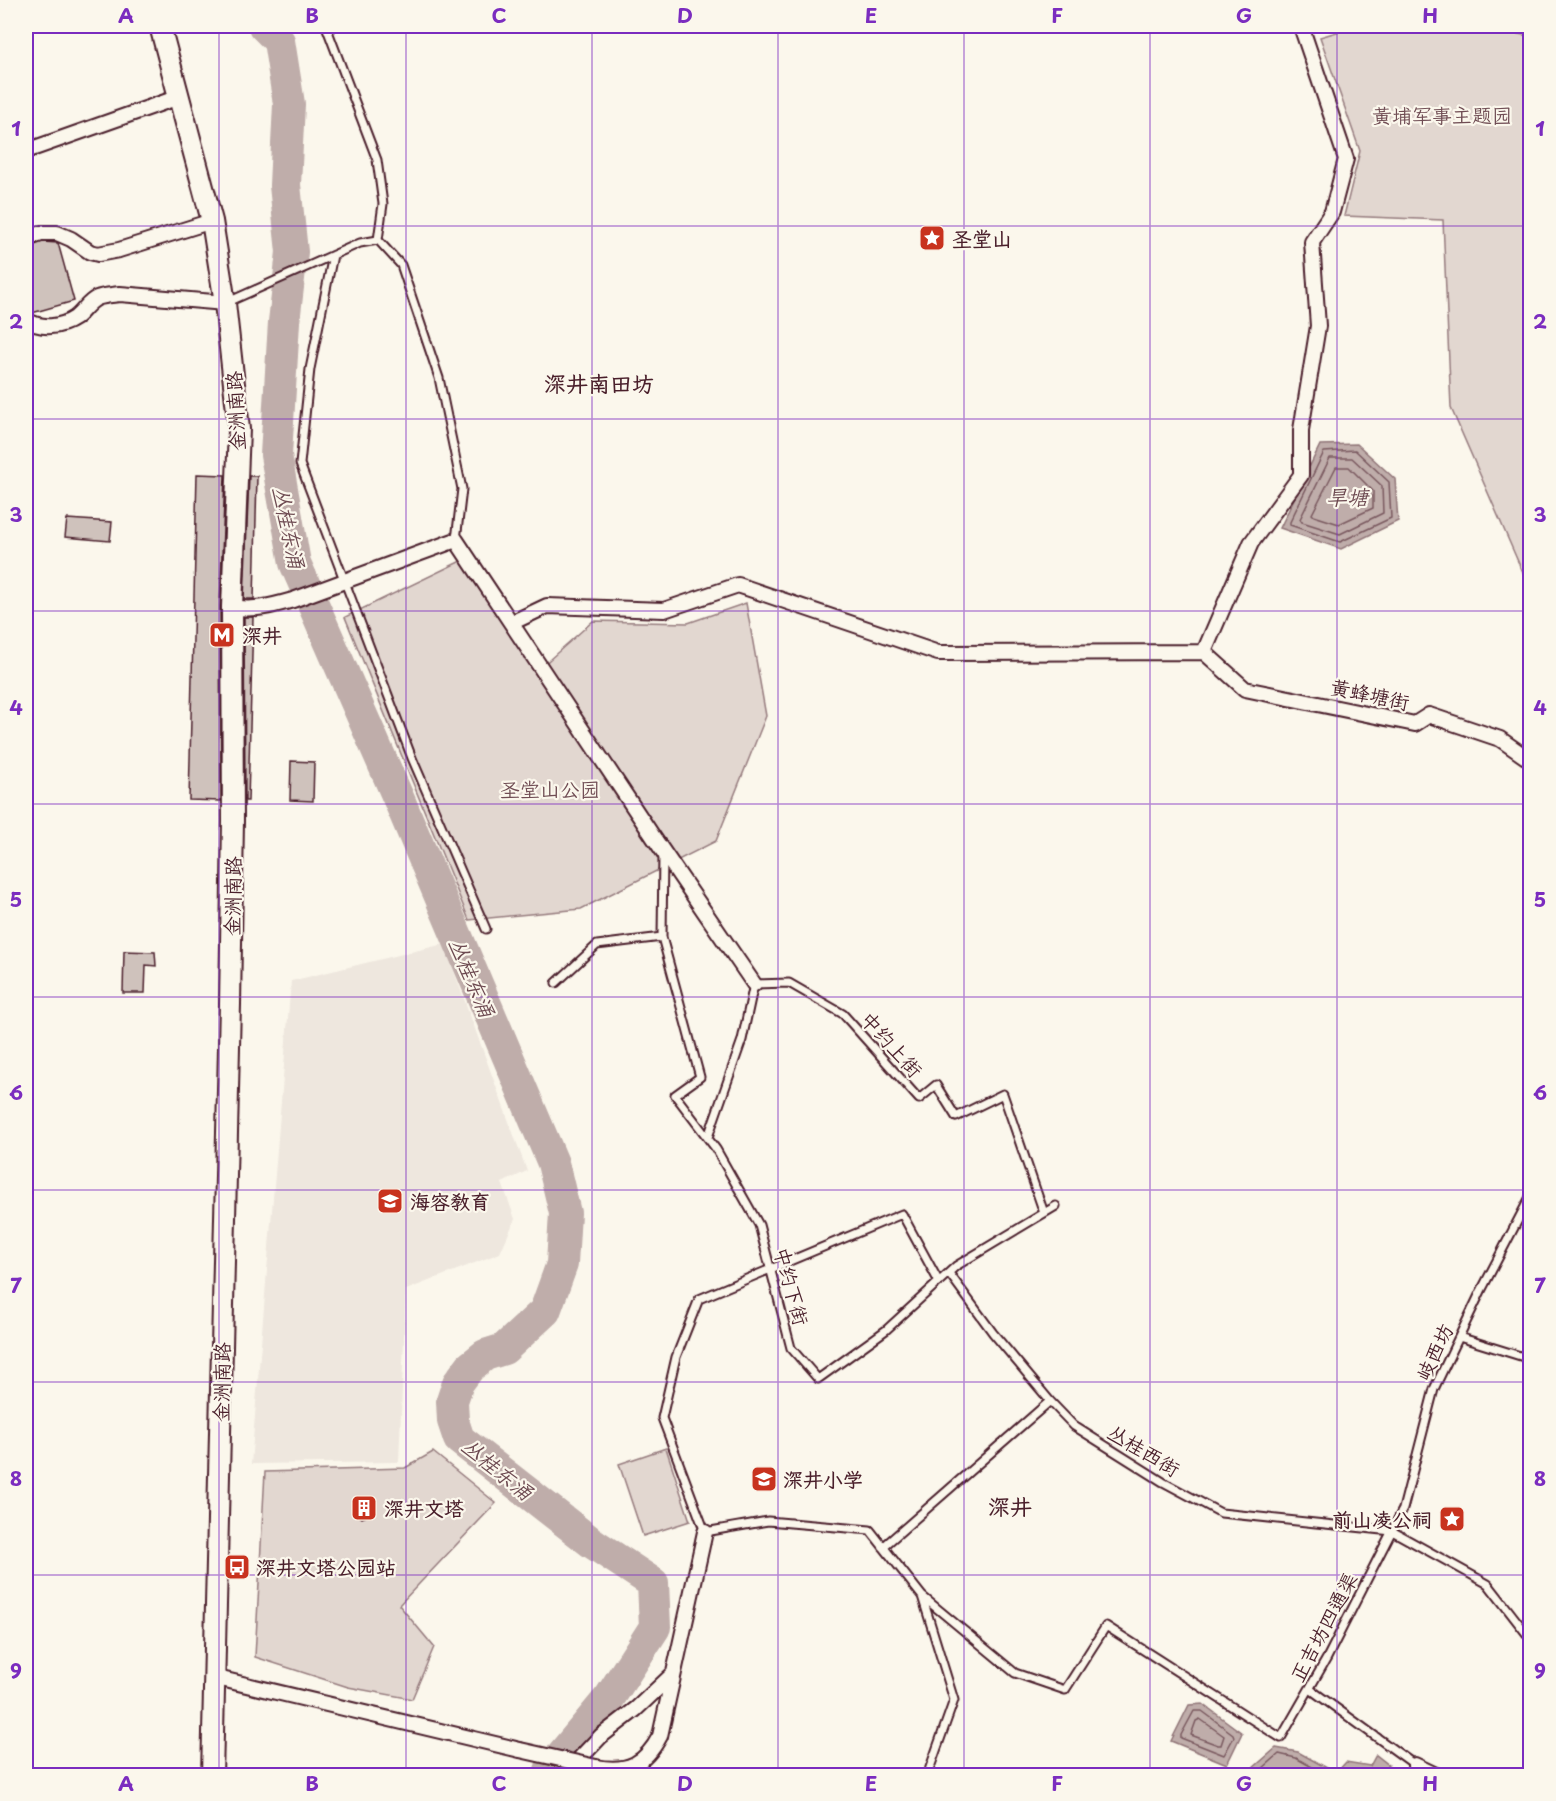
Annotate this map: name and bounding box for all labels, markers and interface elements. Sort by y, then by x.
text: A [118,0,134,30]
text: B [305,0,319,30]
text: C [491,0,507,30]
text: D [677,0,693,30]
text: E [865,0,877,30]
text: F [1051,0,1063,30]
text: G [1236,0,1252,30]
text: H [1422,0,1438,30]
park label: 黄埔军事主题园 [1372,100,1512,130]
text: 1 [11,113,21,143]
text: 1 [1535,113,1545,143]
place icon: 圣堂山 [917,223,947,253]
place label: 圣堂山 [952,223,1012,253]
text: 2 [9,306,23,336]
text: 2 [1533,306,1547,336]
district label: 深井南田坊 [544,366,654,399]
street label: 金洲南路 [218,369,252,452]
water label: 旱塘 [1326,480,1370,512]
water label: 丛桂东涌 [266,483,315,572]
text: 3 [9,499,23,529]
text: 3 [1533,499,1547,529]
metro station icon: 深井 [207,620,237,650]
place label: 深井 [242,620,282,650]
street label: 黄蜂塘街 [1328,671,1412,717]
text: 4 [9,692,23,722]
text: 4 [1533,692,1547,722]
park label: 圣堂山公园 [500,774,600,804]
street label: 金洲南路 [216,855,248,936]
text: 5 [10,884,22,914]
text: 5 [1534,884,1546,914]
water label: 丛桂东涌 [442,932,505,1023]
street label: 中约上街 [854,1004,930,1084]
text: 6 [9,1077,23,1107]
text: 6 [1533,1077,1547,1107]
school or university icon: 海容教育 [375,1186,405,1216]
place label: 海容教育 [410,1186,490,1216]
street label: 中约下街 [767,1243,817,1329]
text: 7 [10,1270,22,1300]
text: 7 [1534,1270,1546,1300]
street label: 岐西坊 [1408,1318,1460,1386]
street label: 金洲南路 [205,1341,237,1422]
street label: 丛桂西街 [1102,1417,1186,1483]
water label: 丛桂东涌 [455,1429,541,1507]
text: 8 [10,1463,22,1493]
text: 8 [1534,1463,1546,1493]
school or university icon: 深井小学 [749,1464,779,1494]
place label: 深井小学 [783,1464,863,1494]
district label: 深井 [988,1489,1032,1522]
building icon: 深井文塔 [349,1493,379,1523]
place label: 深井文塔 [384,1493,464,1523]
place label: 前山凌公祠 [1332,1504,1432,1534]
place icon: 前山凌公祠 [1437,1504,1467,1534]
bus stop icon: 深井文塔公园站 [222,1552,252,1582]
place label: 深井文塔公园站 [256,1552,396,1582]
street label: 正吉坊四通渠 [1282,1567,1364,1687]
text: 9 [10,1655,22,1685]
text: 9 [1534,1655,1546,1685]
text: A [118,1768,134,1798]
text: B [305,1768,319,1798]
text: C [491,1768,507,1798]
text: D [677,1768,693,1798]
text: E [865,1768,877,1798]
text: F [1051,1768,1063,1798]
text: G [1236,1768,1252,1798]
text: H [1422,1768,1438,1798]

